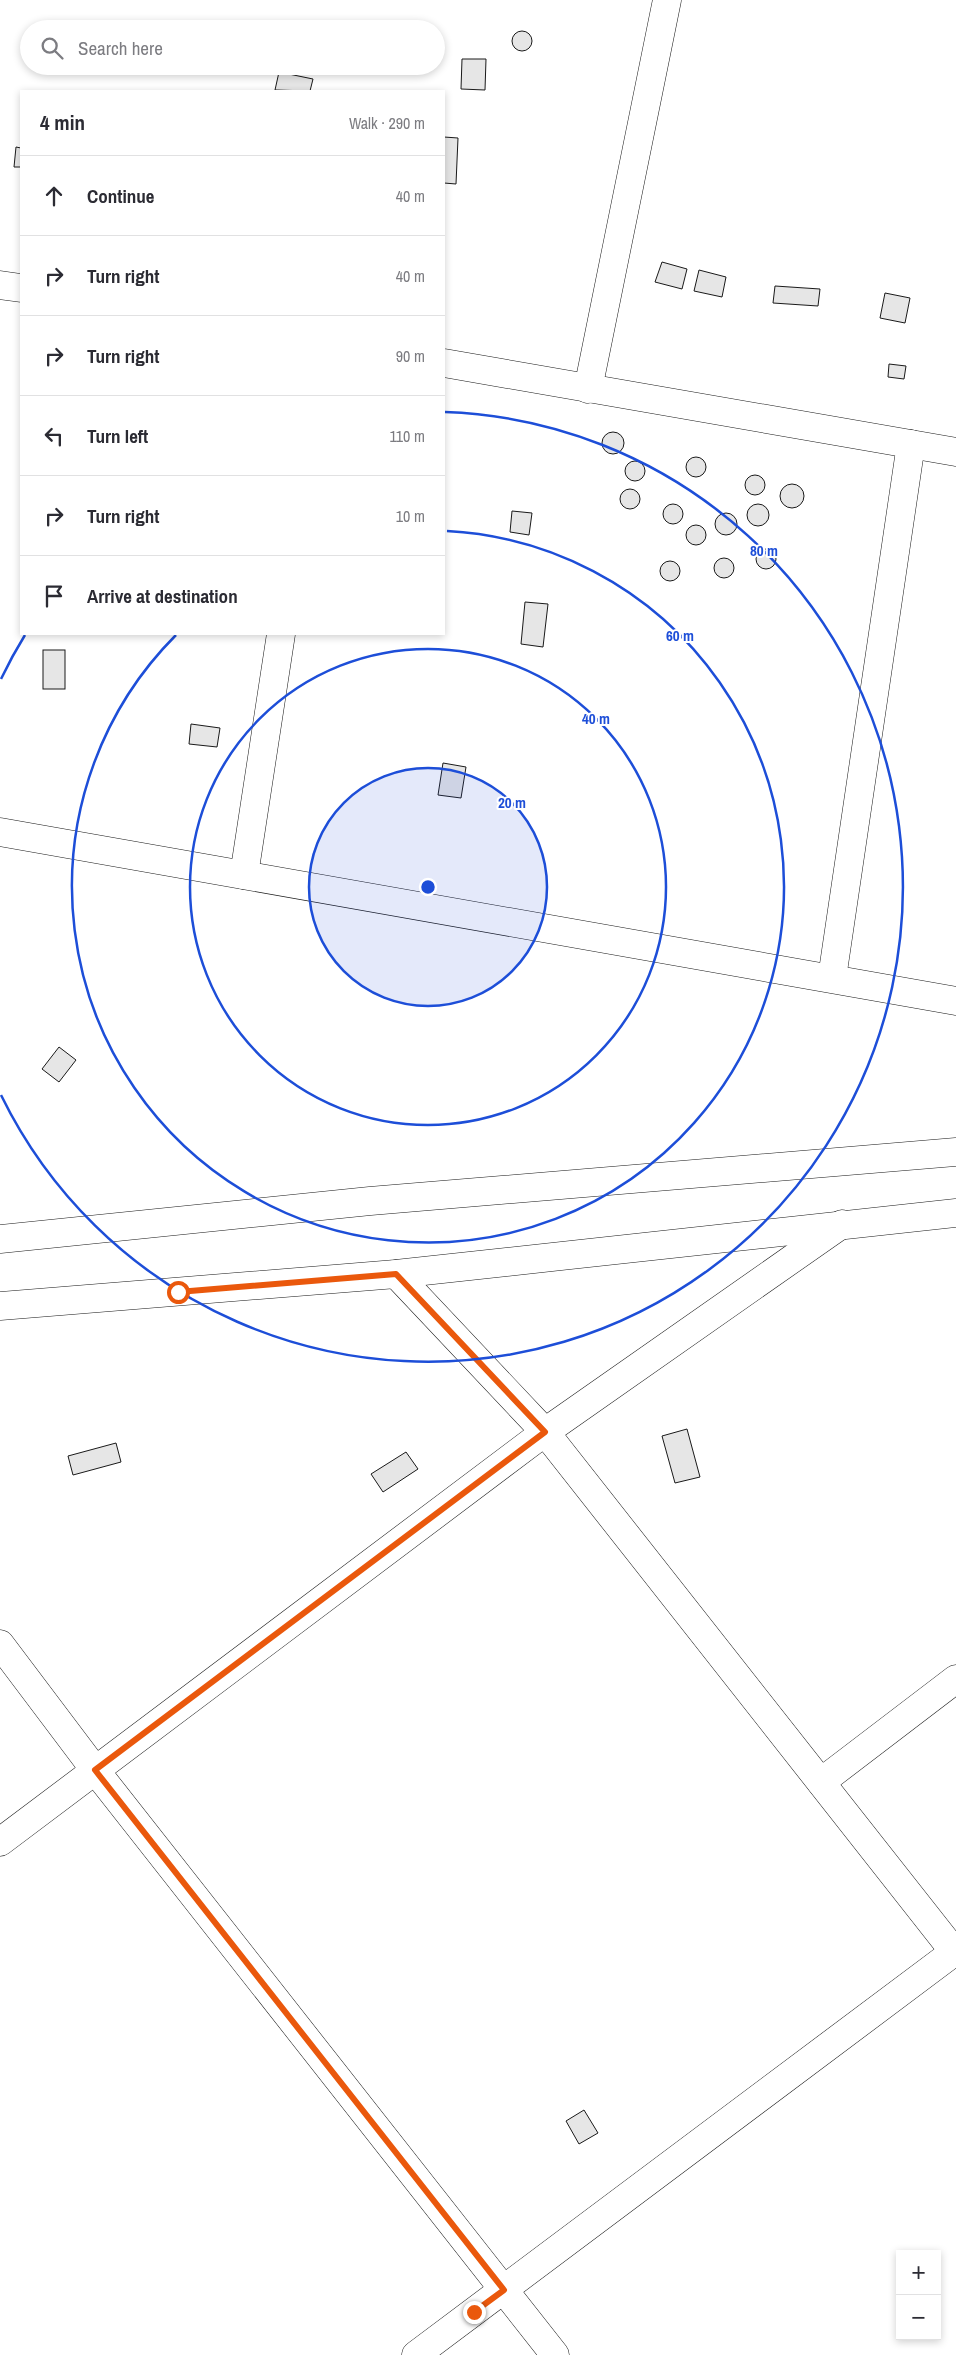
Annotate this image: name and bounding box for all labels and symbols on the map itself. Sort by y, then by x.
text: 80 m [750,540,778,561]
text: 60 m [666,625,694,646]
text: 40 m [582,708,610,729]
text: 20 m [498,792,526,813]
centre of rings [419,878,437,896]
route start [167,1281,190,1304]
route end [463,2301,486,2324]

